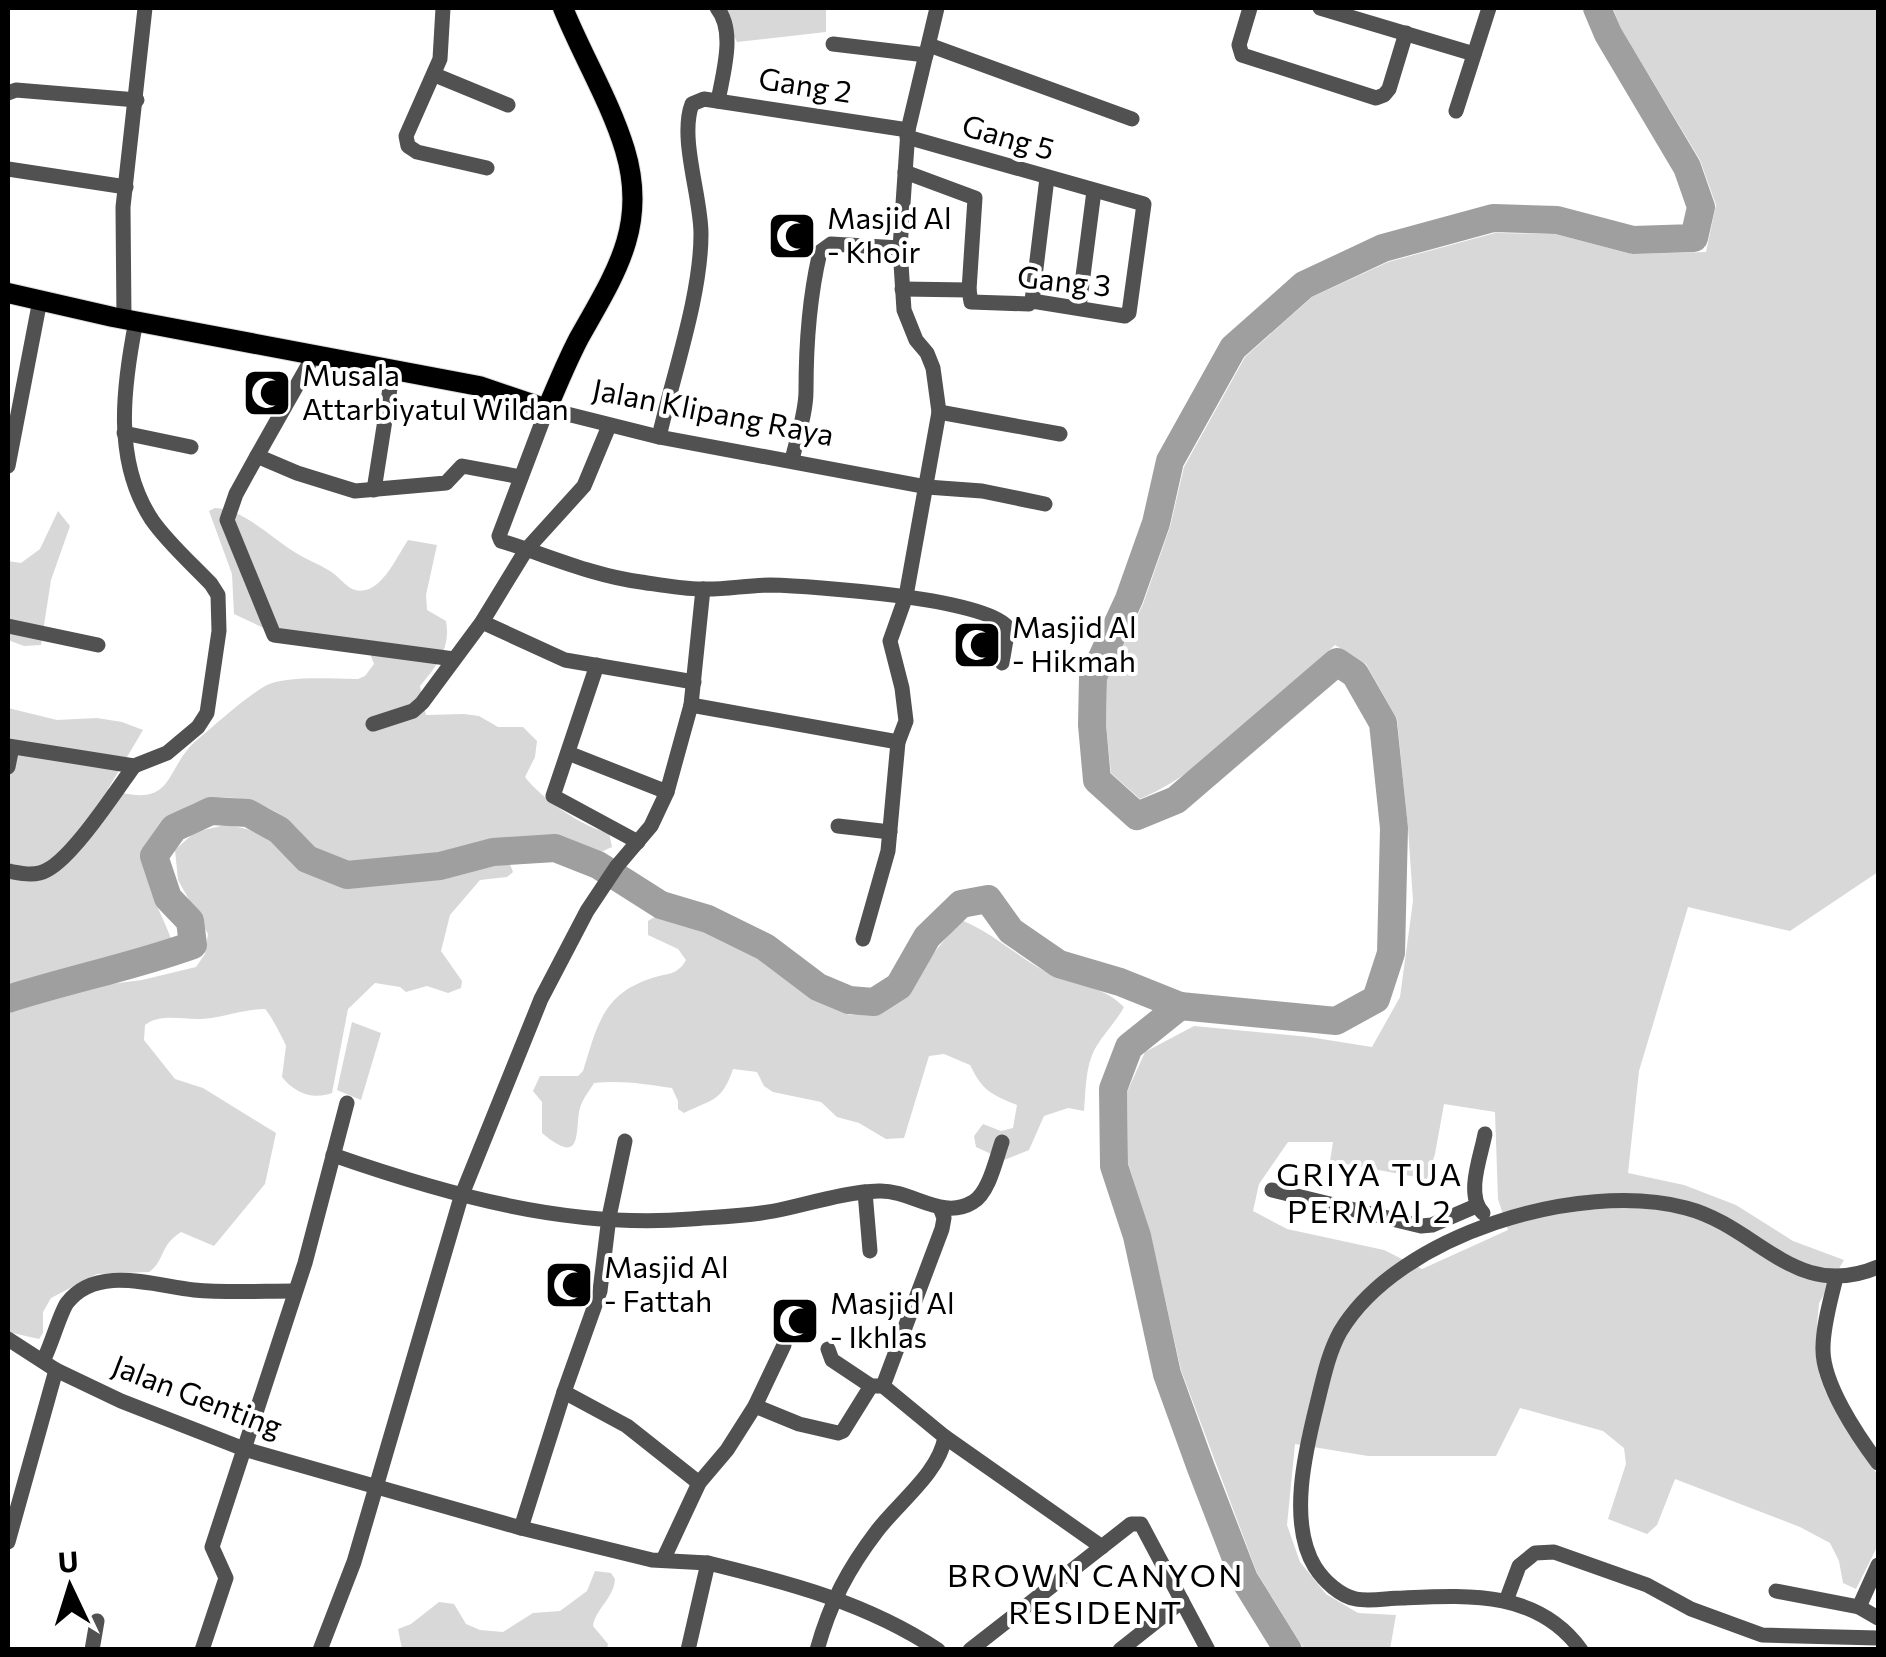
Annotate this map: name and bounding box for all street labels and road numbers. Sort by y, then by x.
street label: Gang 2 [756,58,854,109]
street label: Gang 5 [958,105,1059,166]
street label: Gang 3 [1016,256,1113,303]
street label: Jalan Klipang Raya [590,369,837,452]
street label: Jalan Genting [108,1345,288,1444]

